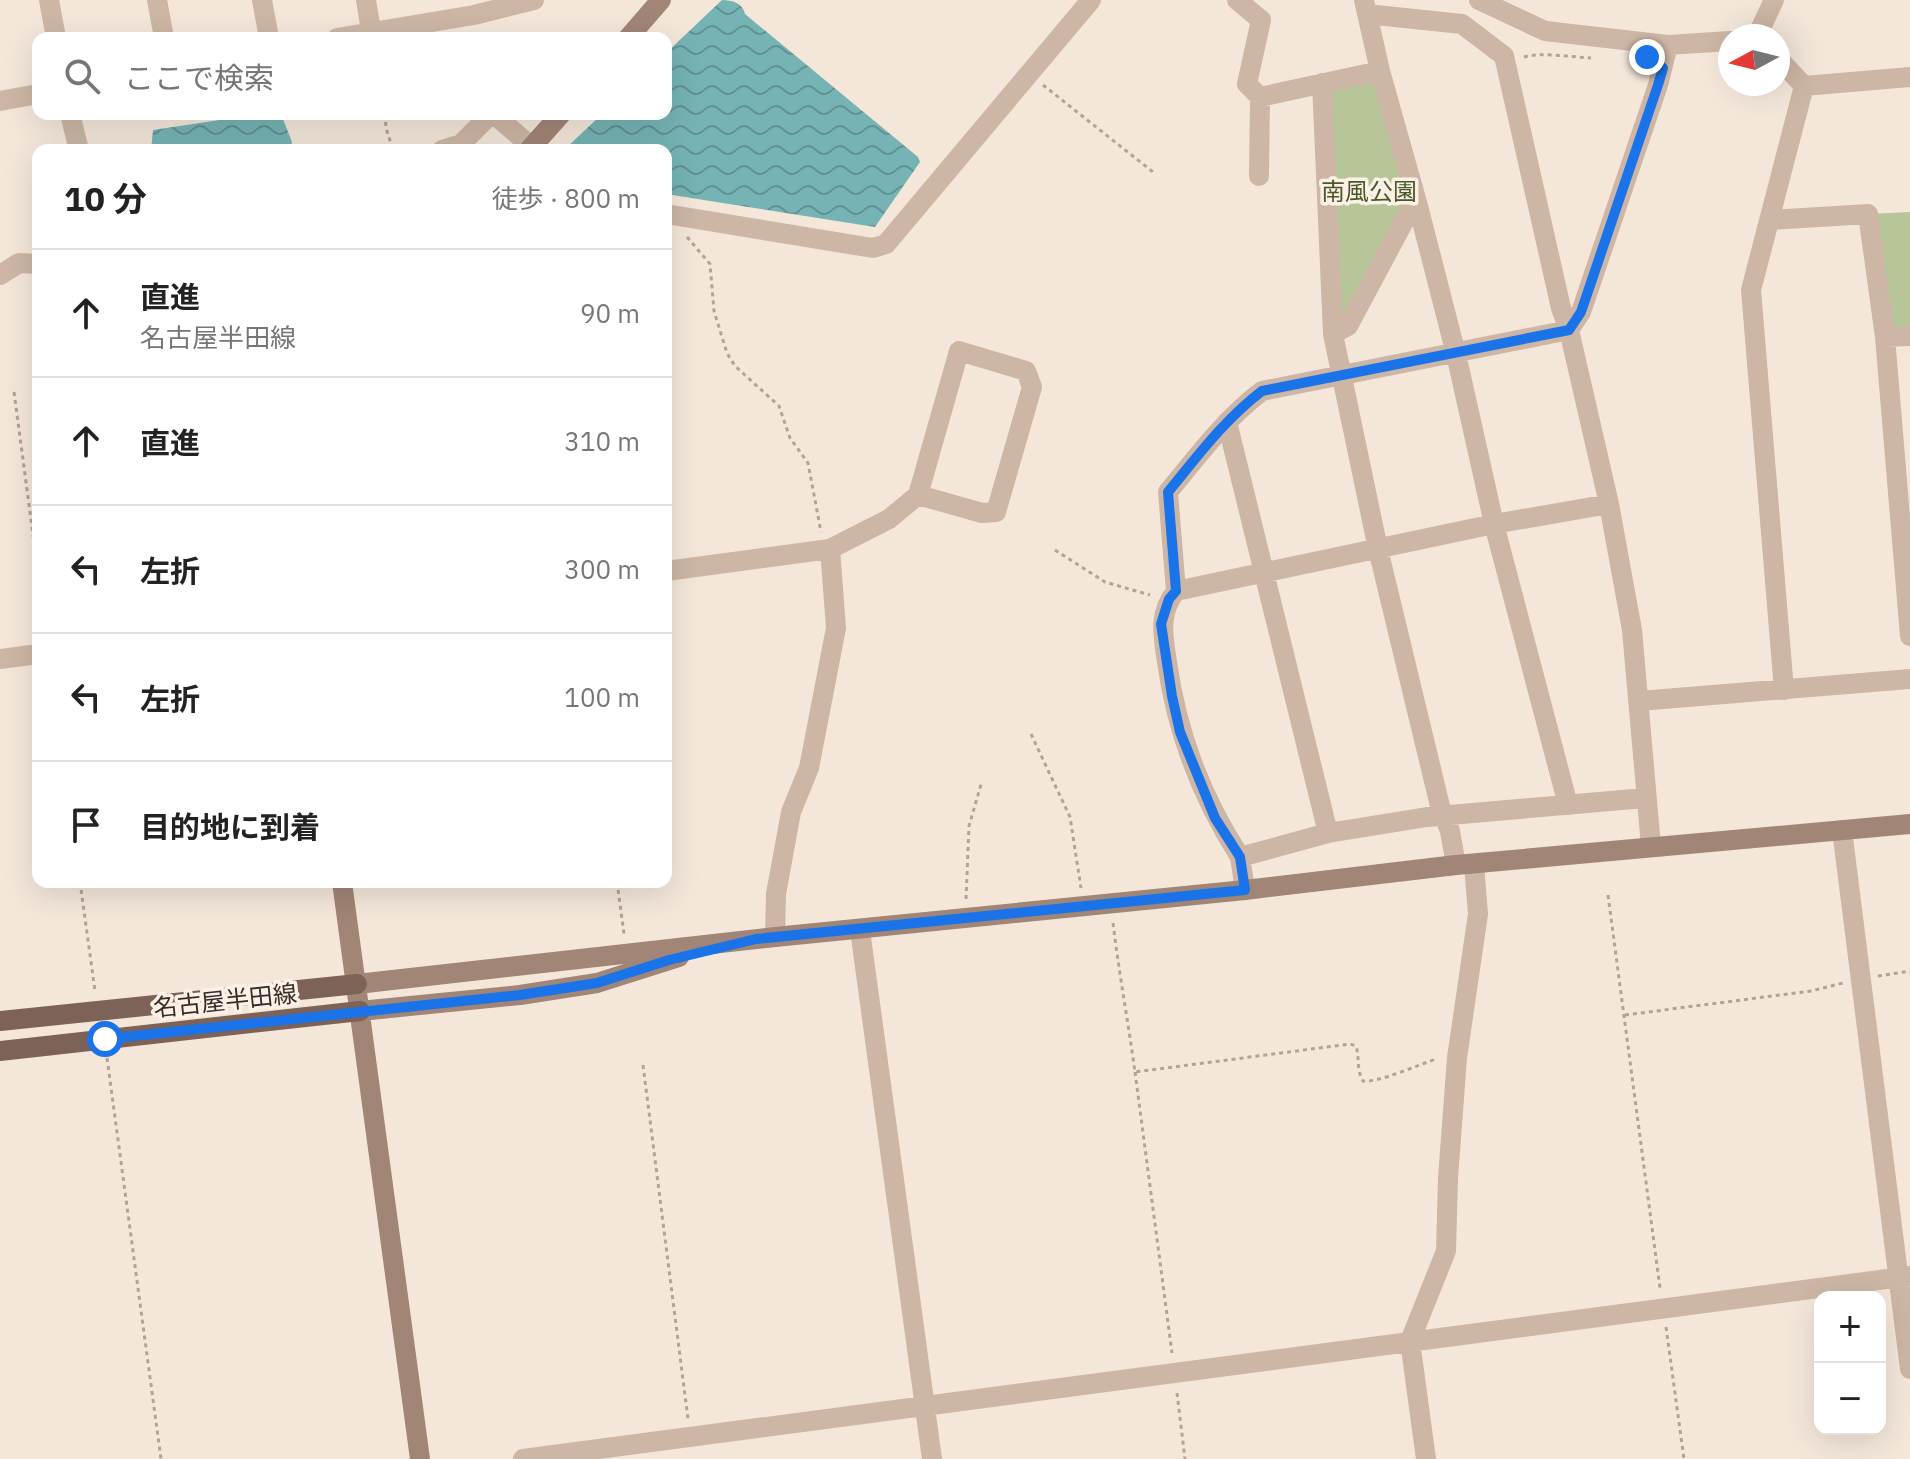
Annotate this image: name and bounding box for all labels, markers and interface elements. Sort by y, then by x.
north arrow [1718,24,1790,96]
search box [32,32,672,120]
route end [1629,39,1665,75]
icon: search [60,54,104,98]
text: ここで検索 [124,58,274,97]
park label: 南風公園 [1321,175,1417,207]
text: 10 分 [64,176,147,220]
text: 徒歩 · 800 m [492,181,640,215]
text: 直進 [140,277,200,316]
icon: ahead [64,291,108,335]
text: 90 m [580,296,640,330]
text: 名古屋半田線 [140,320,296,354]
icon: ahead [64,419,108,463]
text: 直進 [140,423,200,462]
text: 310 m [564,424,640,458]
icon: left [64,547,108,591]
text: 左折 [140,551,200,590]
text: 300 m [564,552,640,586]
icon: left [64,675,108,719]
text: 左折 [140,679,200,718]
text: 100 m [564,680,640,714]
icon: arrive [64,803,108,847]
text: 目的地に到着 [140,807,320,846]
street label: 名古屋半田線 [152,977,298,1023]
route start [87,1021,123,1057]
map controls [1814,1291,1886,1435]
button: + [1814,1291,1886,1363]
button: − [1814,1363,1886,1435]

